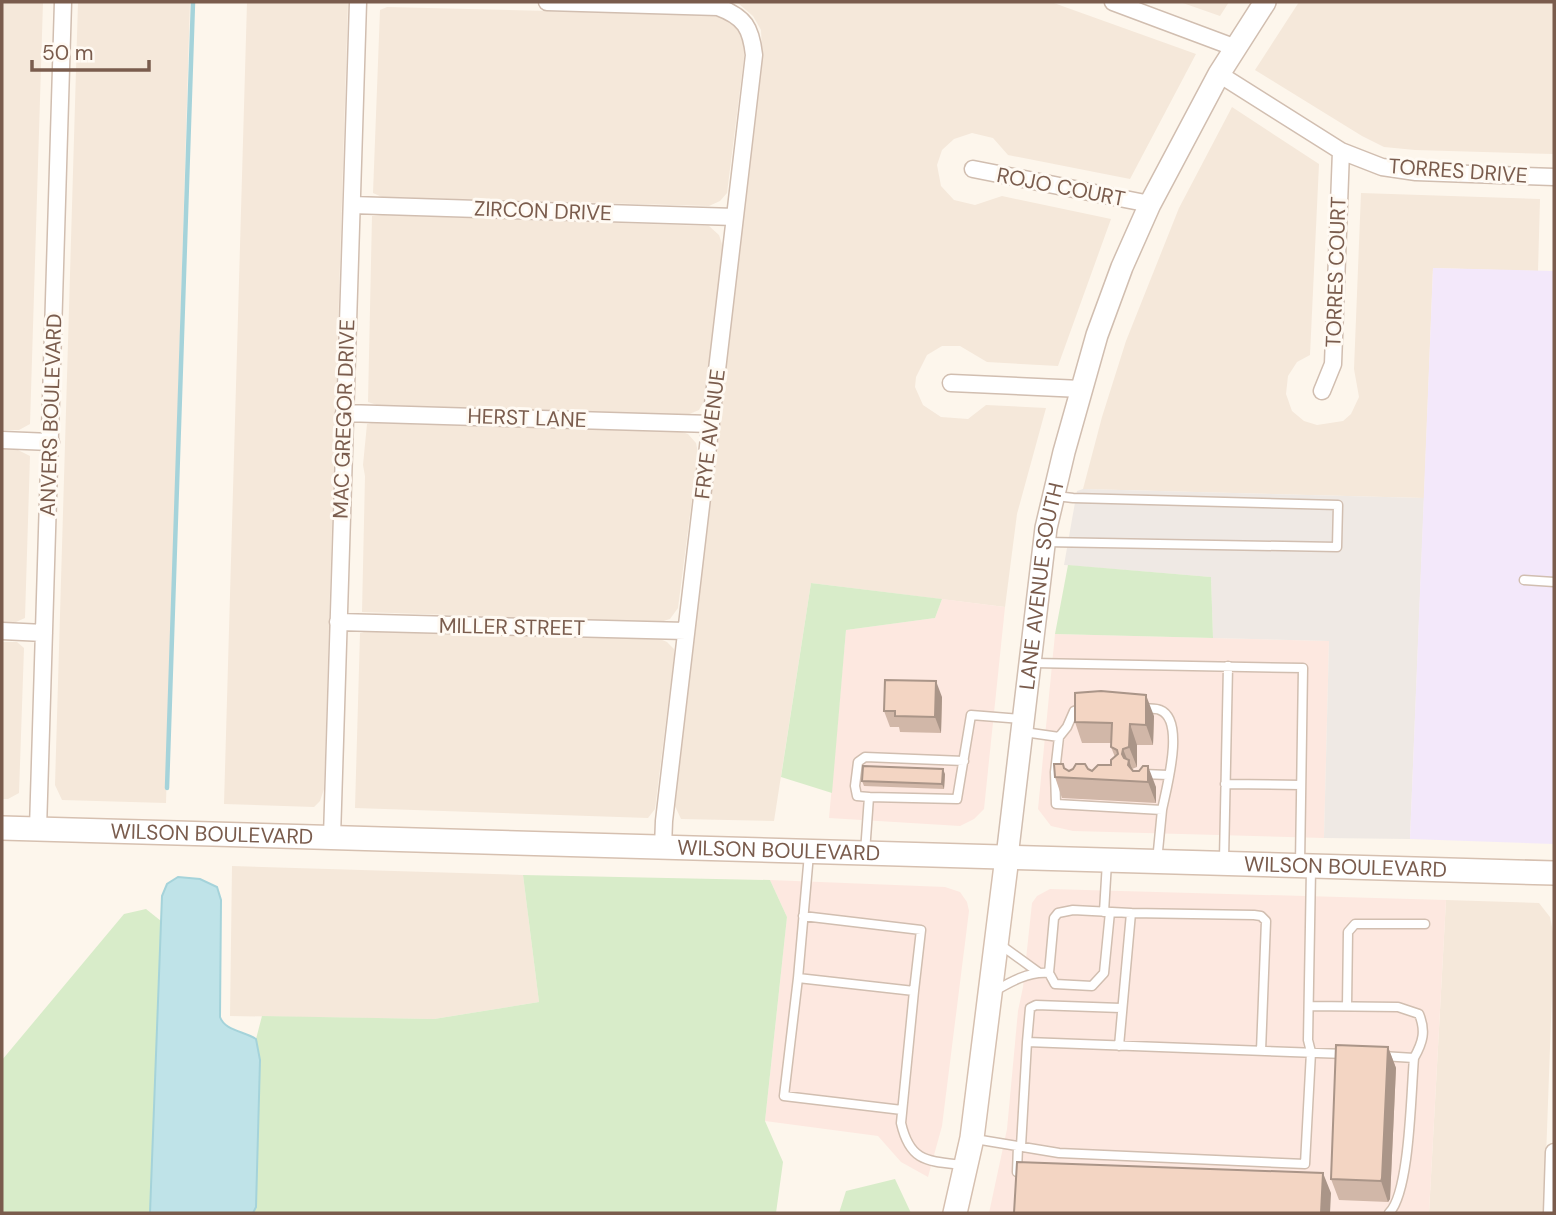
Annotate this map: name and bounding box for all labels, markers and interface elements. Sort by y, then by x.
scale bar [32,28,149,72]
text: 50 m [42,39,93,67]
street label: TORRES DRIVE [1387,152,1529,190]
street label: ROJO COURT [994,161,1128,213]
street label: ZIRCON DRIVE [474,195,612,227]
street label: TORRES COURT [1319,196,1353,348]
street label: ANVERS BOULEVARD [33,313,69,517]
street label: MAC GREGOR DRIVE [327,319,361,519]
street label: FRYE AVENUE [688,367,732,501]
street label: HERST LANE [467,402,587,434]
street label: LANE AVENUE SOUTH [1013,480,1070,691]
street label: MILLER STREET [439,612,586,642]
street label: WILSON BOULEVARD [110,817,314,851]
street label: WILSON BOULEVARD [677,834,880,867]
street label: WILSON BOULEVARD [1244,850,1447,884]

